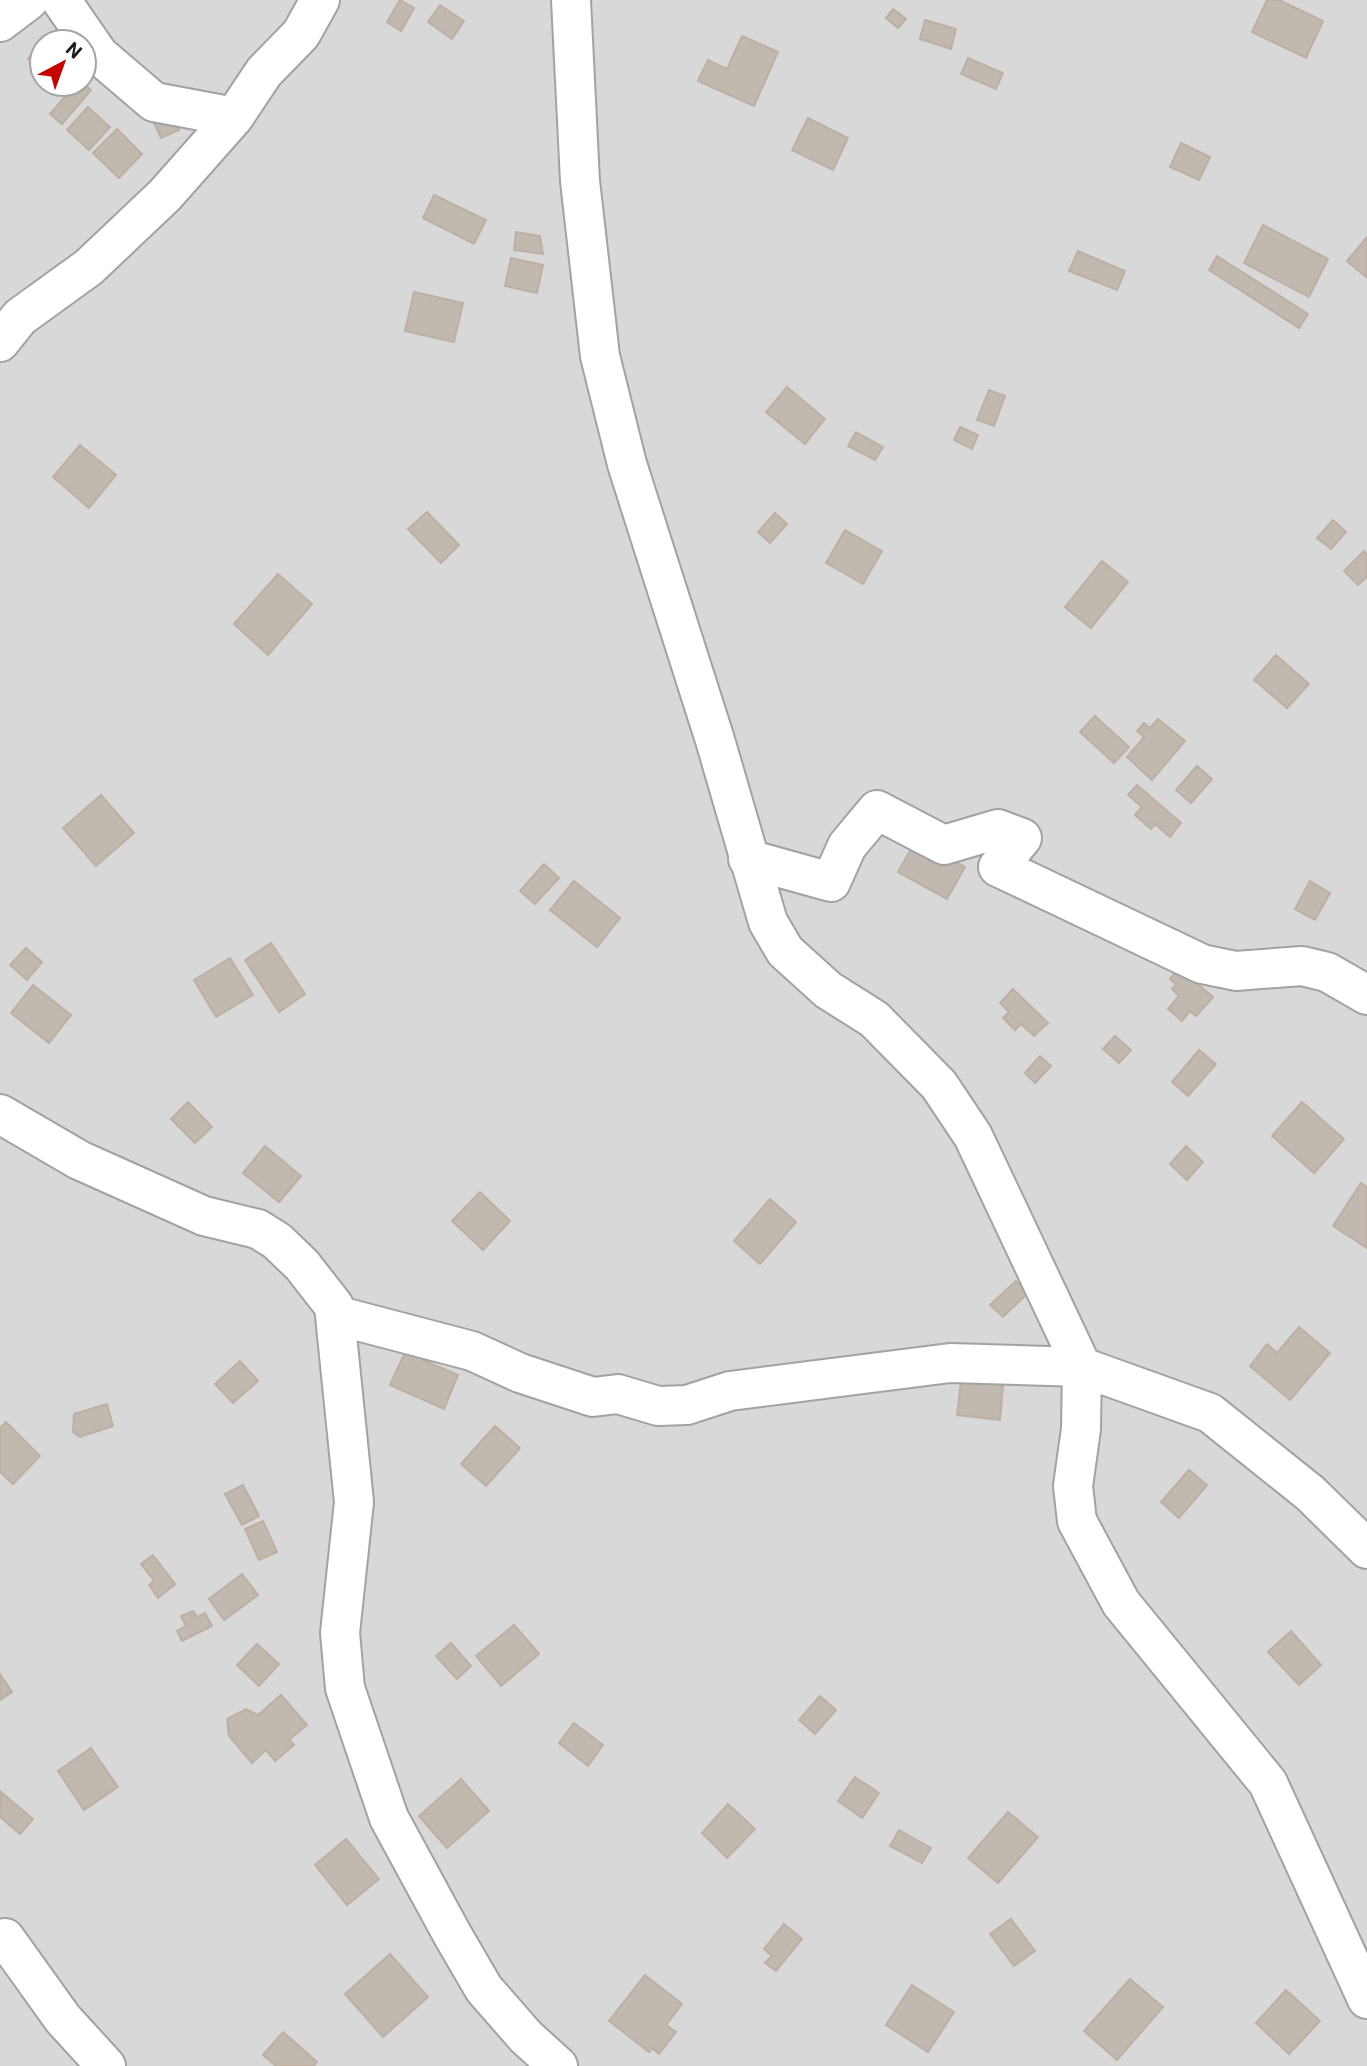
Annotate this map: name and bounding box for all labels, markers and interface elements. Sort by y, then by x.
north arrow [28,28,98,98]
text: N [61,37,86,64]

